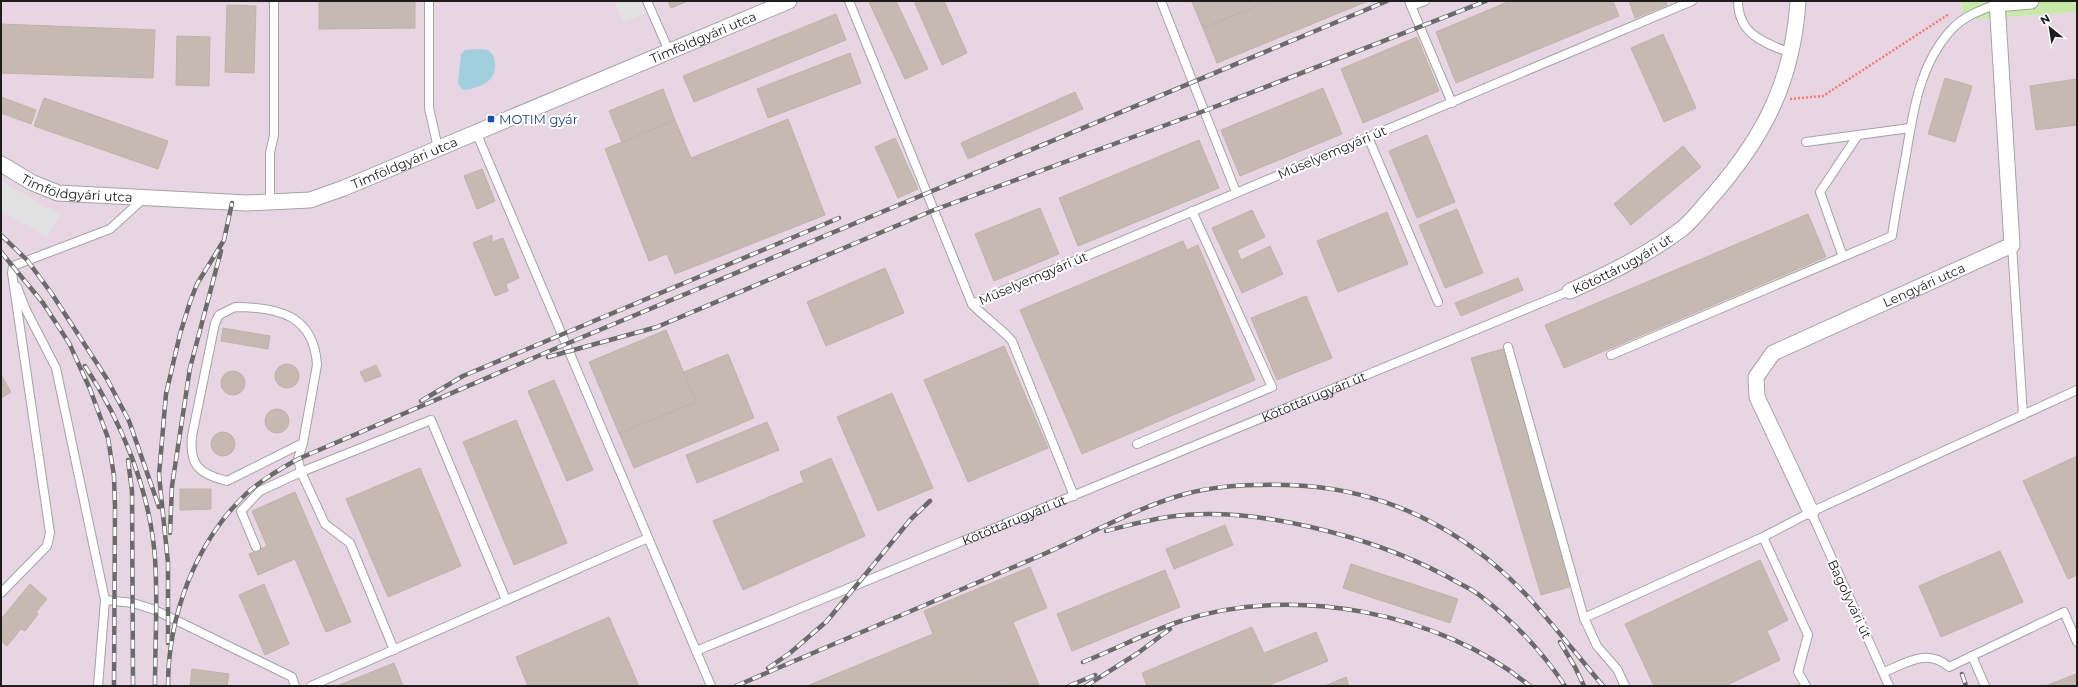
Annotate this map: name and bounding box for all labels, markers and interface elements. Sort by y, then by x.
street label: Timföldgyári utca [648,8,759,67]
north arrow [2030,8,2070,48]
text: N [2038,11,2052,28]
place label: MOTIM gyár [499,111,578,127]
marker: MOTIM gyár [486,114,496,124]
street label: Műselyemgyári út [1275,122,1389,182]
street label: Timföldgyári utca [349,133,460,192]
street label: Timföldgyári utca [19,170,133,205]
street label: Kötöttárugyári út [1570,230,1675,297]
street label: Műselyemgyári út [976,248,1090,308]
street label: Lengyári utca [1880,259,1967,310]
street label: Kötöttárugyári út [1259,368,1368,425]
street label: Kötöttárugyári út [959,491,1069,549]
street label: Bagolyvári út [1825,557,1875,641]

